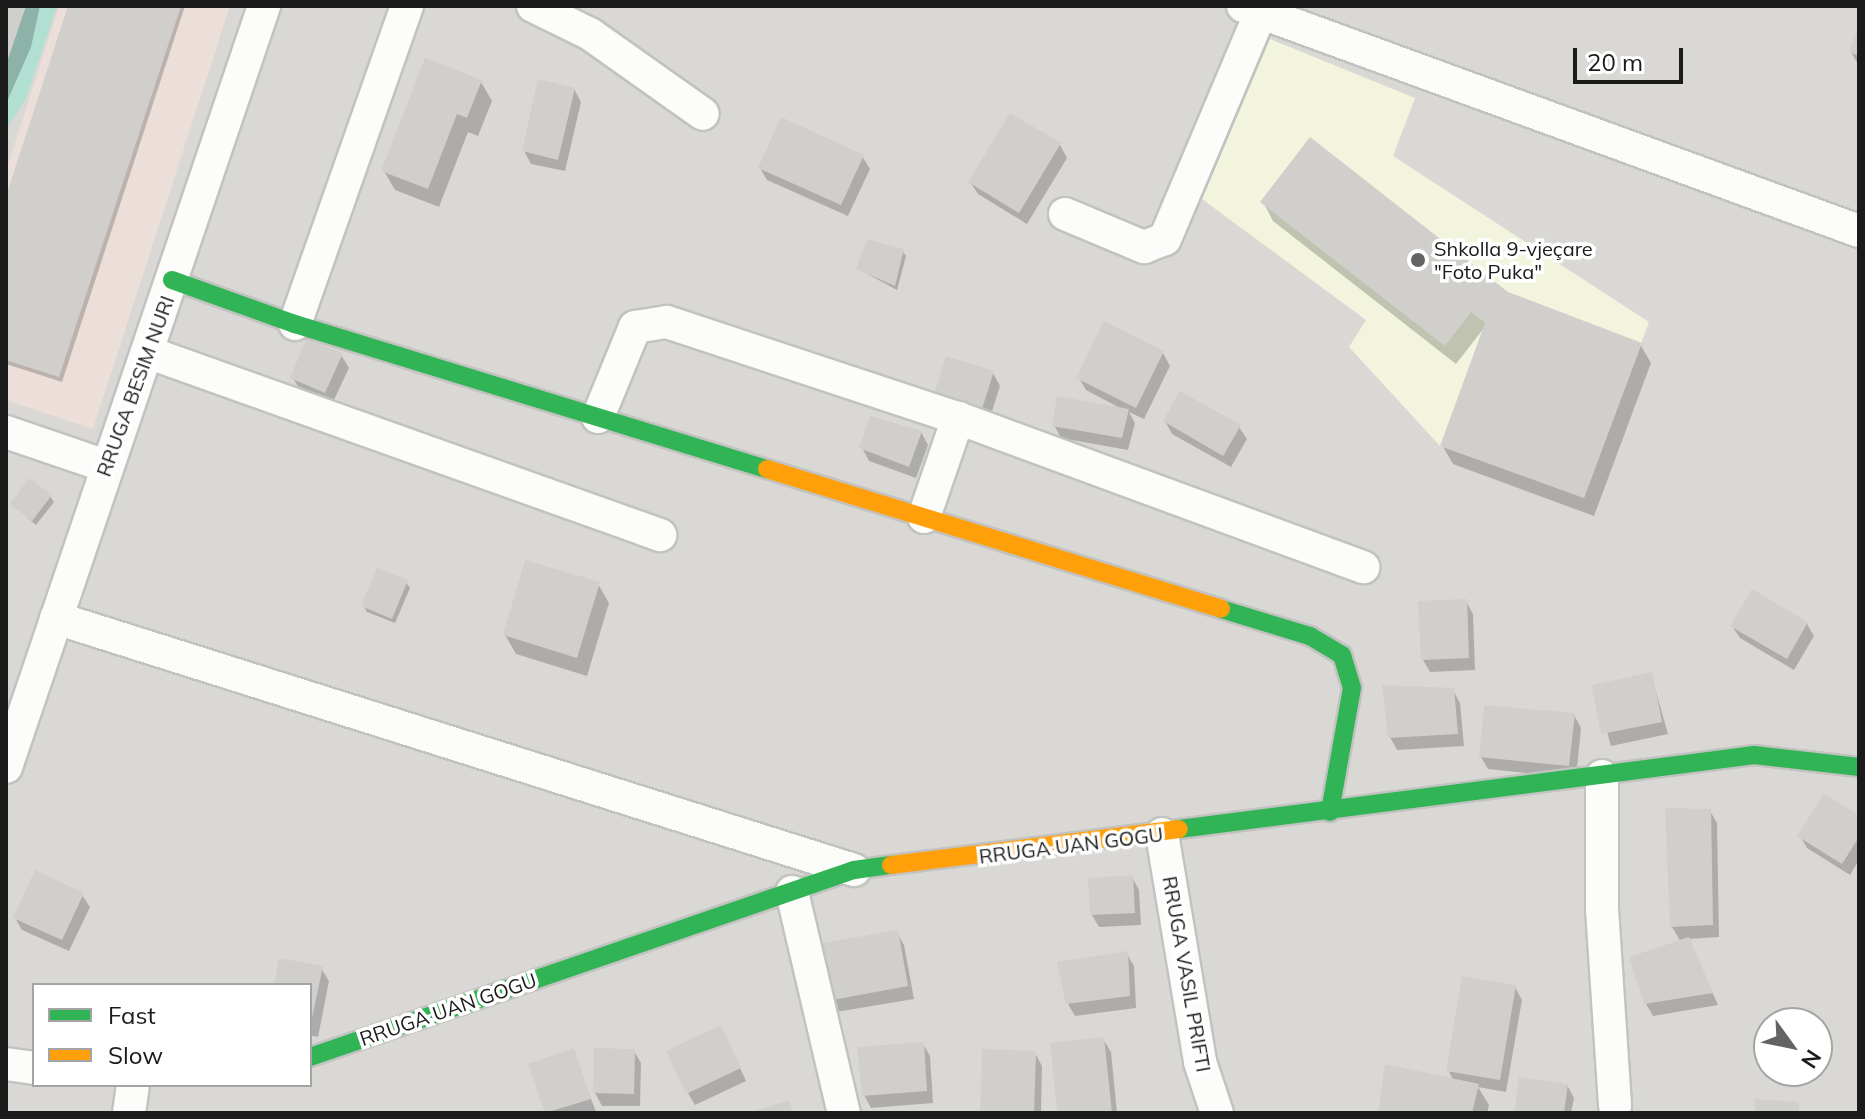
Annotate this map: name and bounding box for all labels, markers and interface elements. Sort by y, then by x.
scale bar [1577,32,1687,82]
text: 20 m [1587,47,1643,77]
place label: Shkolla 9-vjeçare "Foto Puka" [1434,236,1593,283]
marker: Shkolla 9-vjeçare "Foto Puka" [1409,251,1427,269]
street label: RRUGA BESIM NURI [91,292,179,480]
street label: RRUGA UAN GOGU [977,822,1165,868]
street label: RRUGA VASIL PRIFTI [1158,874,1216,1074]
street label: RRUGA UAN GOGU [356,967,540,1051]
legend [32,983,312,1087]
text: Fast [108,1000,156,1030]
north arrow [1753,1007,1833,1087]
text: Slow [108,1040,163,1070]
text: N [1795,1044,1828,1074]

